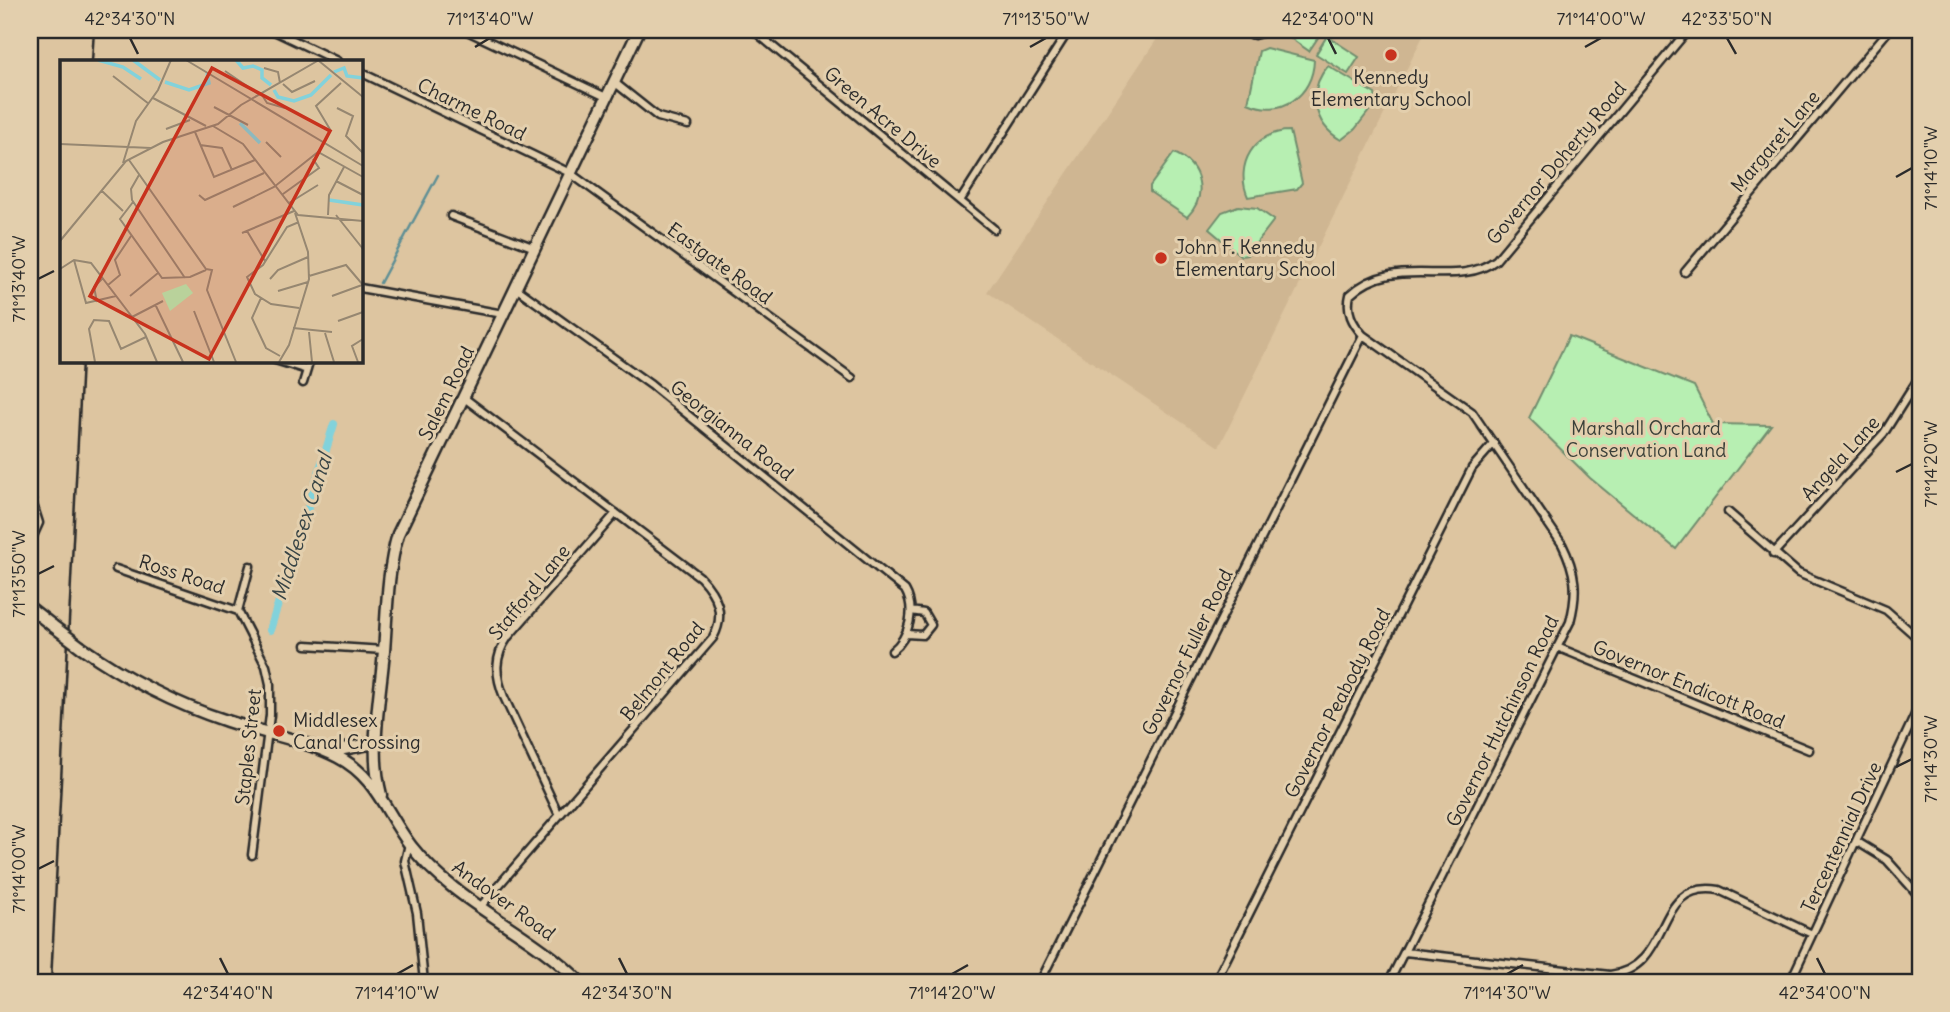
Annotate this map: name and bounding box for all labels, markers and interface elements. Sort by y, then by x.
text: 42°34'30"N [85,7,176,30]
text: 71°13'40"W [446,7,534,30]
text: 71°13'50"W [1002,7,1090,30]
text: 42°34'00"N [1282,7,1374,30]
text: 71°14'00"W [1556,7,1646,30]
text: 42°33'50"N [1682,7,1772,30]
marker: Kennedy Elementary School [1383,47,1399,63]
inset map [60,60,362,362]
street label: Green Acre Drive [819,61,947,173]
place label: Kennedy Elementary School [1311,65,1471,111]
street label: Charme Road [414,72,530,146]
street label: Governor Doherty Road [1481,77,1631,249]
street label: Margaret Lane [1725,85,1825,197]
text: 71°14'10"W [1919,126,1942,210]
street label: Eastgate Road [663,217,777,309]
text: 71°13'40"W [7,235,30,323]
place label: John F. Kennedy Elementary School [1175,235,1336,281]
marker: John F. Kennedy Elementary School [1153,250,1169,266]
street label: Salem Road [413,342,479,444]
street label: Georgianna Road [666,374,798,486]
street label: Angela Lane [1796,411,1884,505]
park label: Marshall Orchard Conservation Land [1566,416,1726,462]
text: 71°14'20"W [1919,420,1942,508]
water label: Middlesex Canal [265,447,339,604]
text: 71°13'50"W [7,530,30,618]
street label: Stafford Lane [483,539,575,645]
street label: Ross Road [136,549,228,599]
street label: Governor Fuller Road [1136,565,1238,739]
street label: Governor Peabody Road [1279,604,1395,802]
street label: Governor Hutchinson Road [1440,611,1564,831]
street label: Belmont Road [615,617,709,725]
street label: Governor Endicott Road [1589,634,1789,734]
street label: Staples Street [230,688,266,806]
place label: Middlesex Canal Crossing [293,708,421,754]
text: 71°14'30"W [1919,715,1942,803]
marker: Middlesex Canal Crossing [271,723,287,739]
street label: Tercentennial Drive [1795,758,1887,916]
text: 71°14'00"W [7,824,30,914]
street label: Andover Road [448,855,560,945]
text: 42°34'40"N [183,981,273,1004]
text: 71°14'10"W [355,981,439,1004]
text: 42°34'30"N [582,981,673,1004]
text: 71°14'20"W [908,981,996,1004]
text: 71°14'30"W [1463,981,1551,1004]
text: 42°34'00"N [1779,981,1871,1004]

